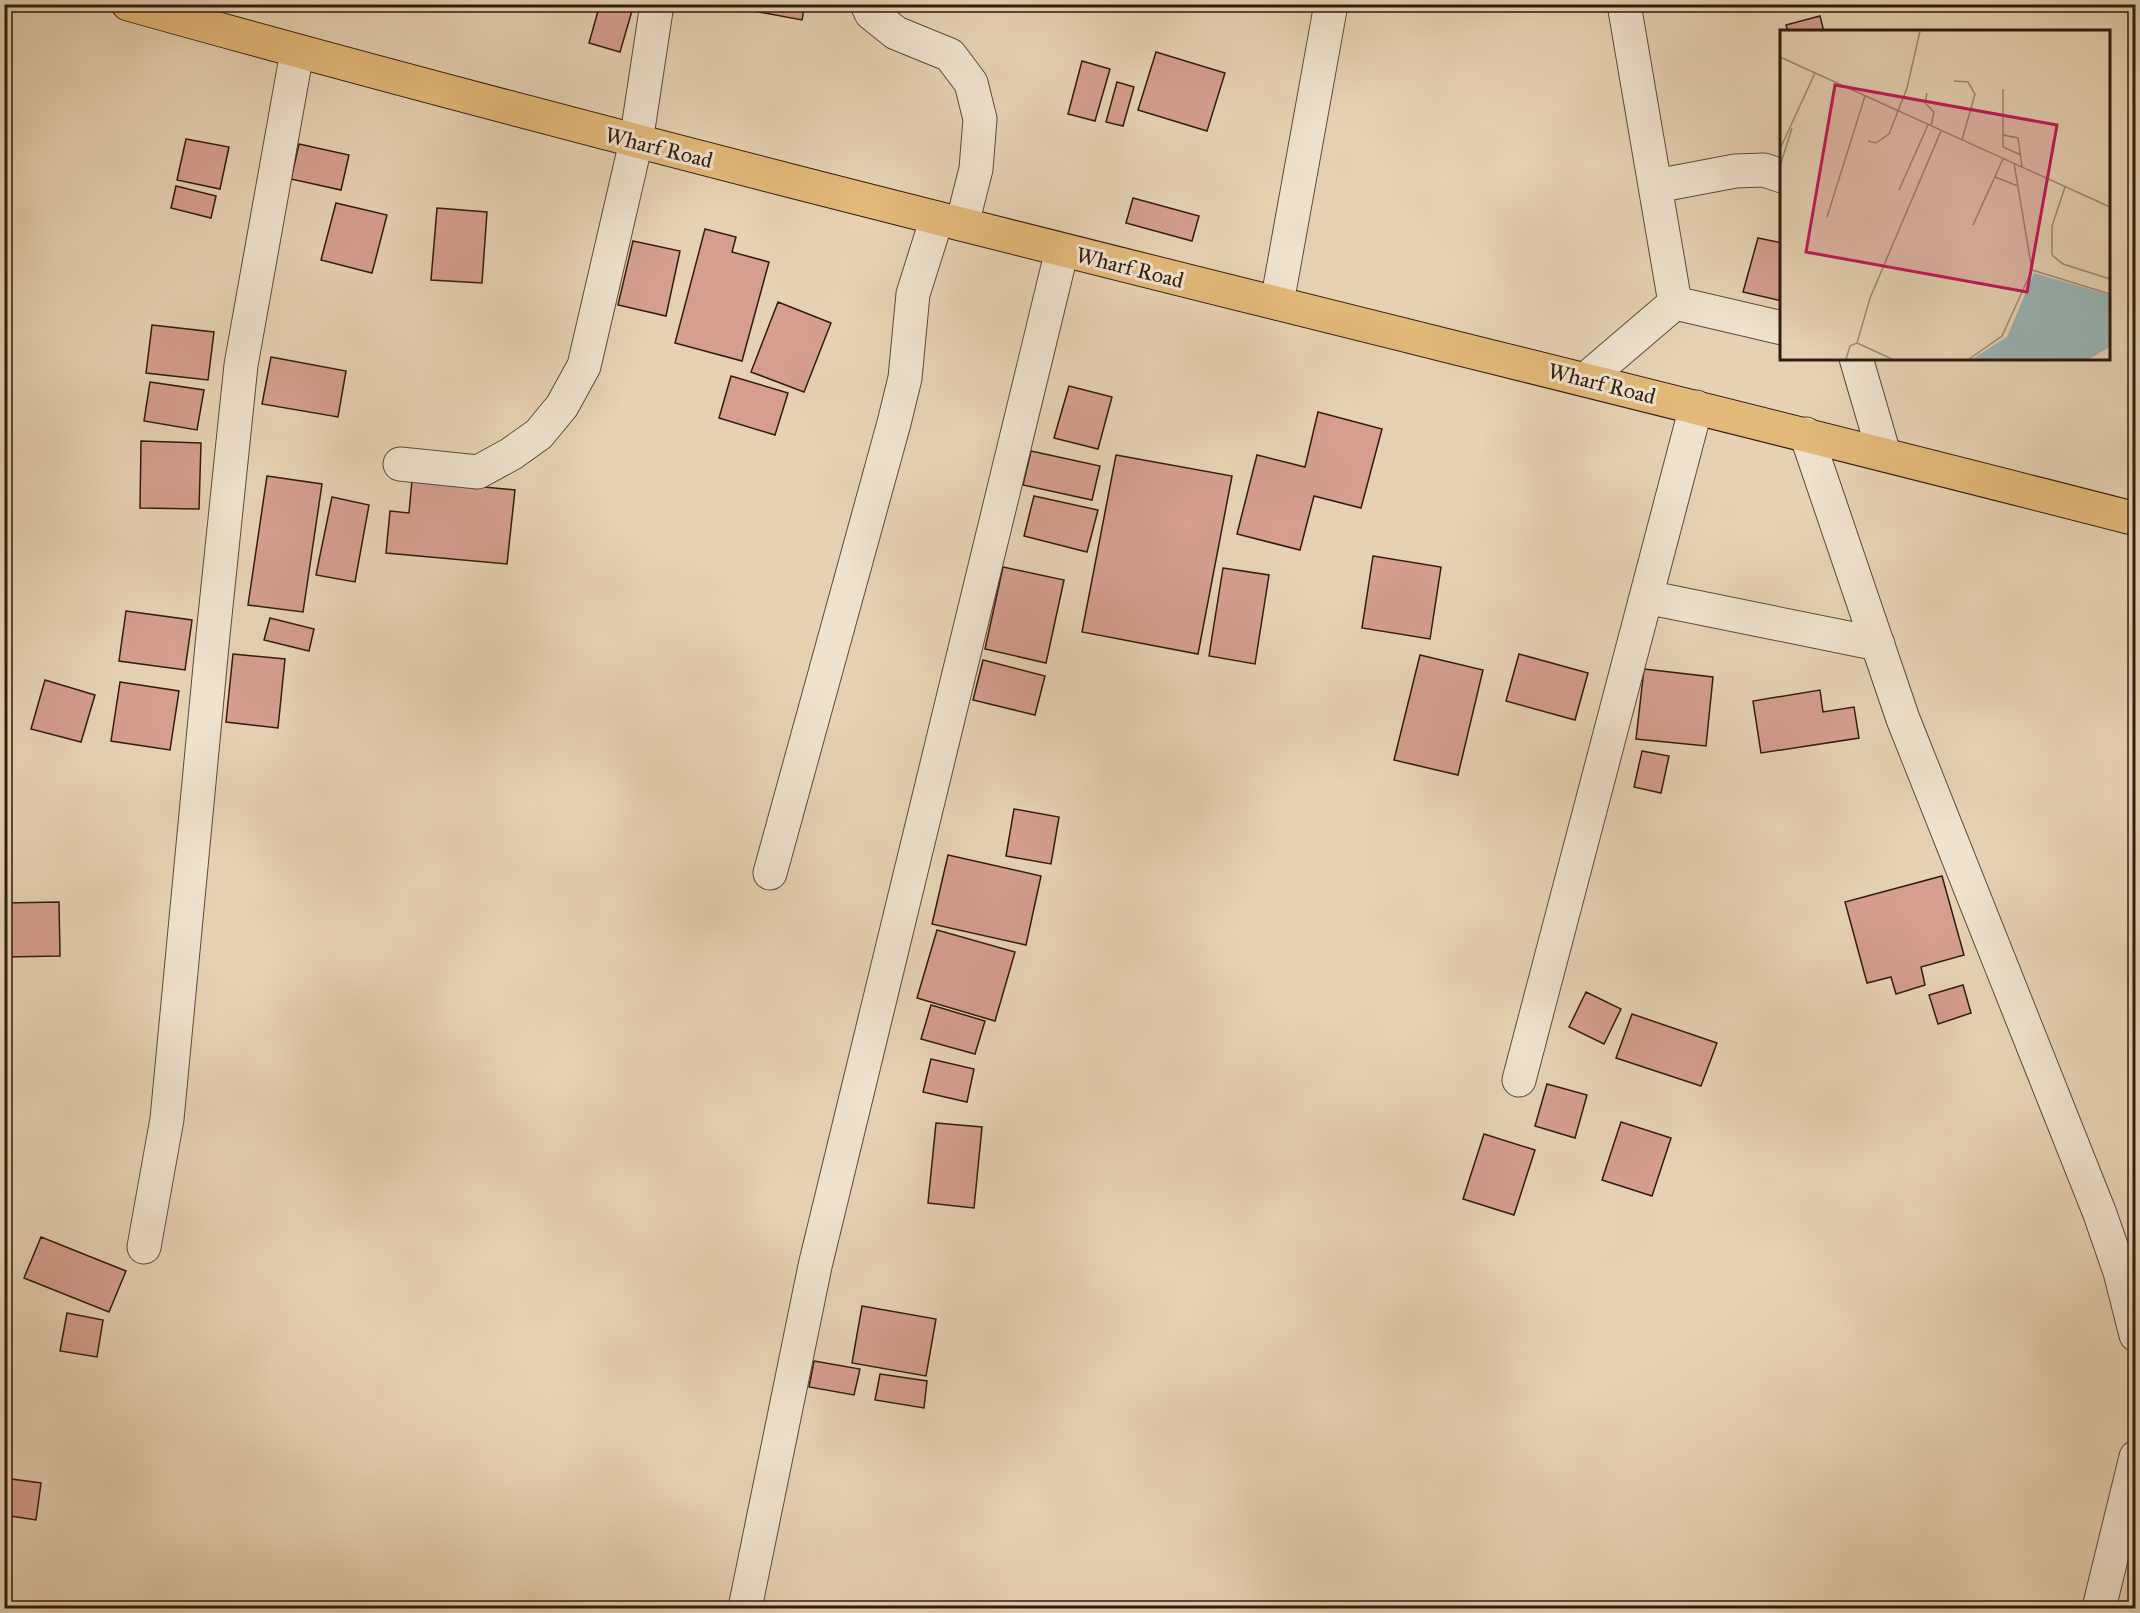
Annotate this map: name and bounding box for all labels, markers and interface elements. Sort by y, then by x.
inset map [1780,30,2110,360]
street label: Wharf Road [602,121,715,174]
street label: Wharf Road [1073,241,1186,294]
street label: Wharf Road [1545,357,1658,410]

